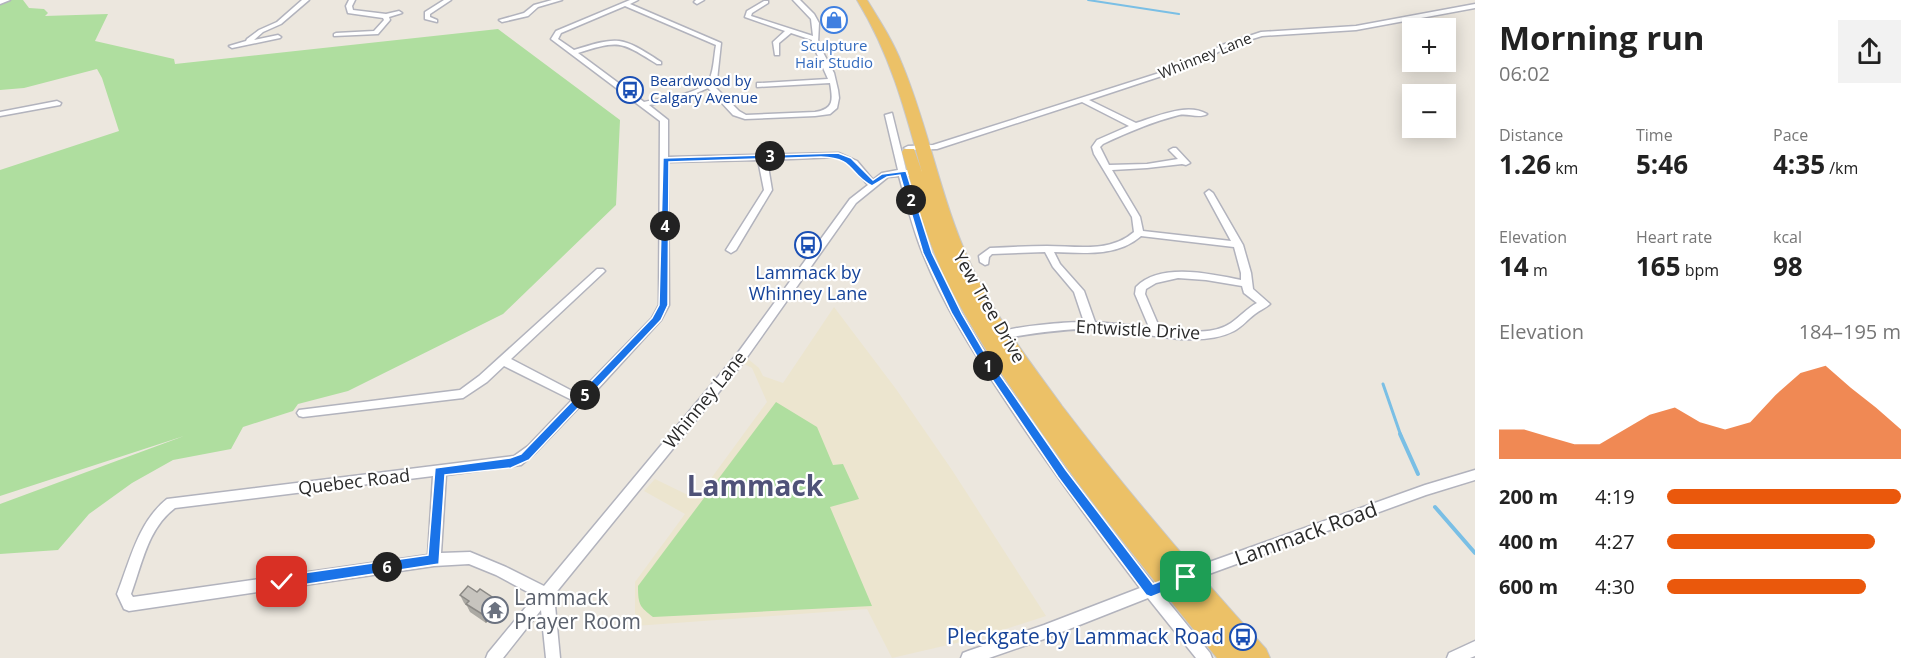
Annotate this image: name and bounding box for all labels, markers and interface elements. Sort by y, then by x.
shop icon: Sculpture Hair Studio [819,5,849,35]
text: Morning run [1499,15,1705,60]
map controls [1402,18,1456,138]
button: + [1402,18,1456,72]
button: share [1838,20,1901,83]
street label: Whinney Lane [1155,27,1254,83]
place label: Sculpture Hair Studio [795,35,873,72]
text: 06:02 [1499,60,1550,87]
place label: Beardwood by Calgary Avenue [650,70,758,107]
bus stop icon: Beardwood by Calgary Avenue [615,75,645,105]
button: − [1402,84,1456,138]
text: Distance [1499,124,1563,146]
text: Time [1636,124,1673,146]
text: Pace [1773,124,1808,146]
pin: 3 [755,141,785,171]
text: 3 [765,145,775,167]
text: 1.26 [1499,146,1551,182]
text: 5:46 [1636,146,1688,182]
text: 4:35 [1773,146,1825,182]
text: km [1551,157,1578,179]
text: /km [1825,157,1858,179]
pin: 2 [896,185,926,215]
text: 2 [906,189,916,211]
pin: 4 [650,211,680,241]
text: 4 [660,215,670,237]
text: Elevation [1499,226,1567,248]
text: Heart rate [1636,226,1712,248]
text: kcal [1773,226,1802,248]
bus stop icon: Lammack by Whinney Lane [793,230,823,260]
street label: Yew Tree Drive [948,246,1032,367]
text: 14 [1499,248,1529,284]
text: 165 [1636,248,1681,284]
text: 98 [1773,248,1803,284]
text: m [1529,259,1548,281]
text: bpm [1681,259,1719,281]
place label: Lammack by Whinney Lane [749,260,867,305]
street label: Entwistle Drive [1075,314,1201,344]
text: Elevation [1499,318,1584,345]
text: 184–195 m [1799,318,1901,345]
street label: Whinney Lane [658,346,751,453]
pin: 1 [973,351,1003,381]
text: 1 [983,355,993,377]
pin: 5 [570,380,600,410]
text: 5 [580,384,590,406]
street label: Quebec Road [297,462,411,500]
district label: Lammack [687,466,824,504]
text: 200 m [1499,483,1558,510]
text: 4:19 [1595,483,1635,510]
street label: Lammack Road [1230,494,1381,572]
text: 400 m [1499,528,1558,555]
text: 4:27 [1595,528,1635,555]
pin [1160,551,1211,602]
pin: 6 [372,552,402,582]
pin [256,556,307,607]
text: 6 [382,556,392,578]
icon: arrive [1169,560,1202,593]
icon: check [265,565,298,598]
text: 600 m [1499,573,1558,600]
text: 4:30 [1595,573,1635,600]
place label: Lammack Prayer Room [514,583,641,635]
temple icon: Lammack Prayer Room [480,595,510,625]
place label: Pleckgate by Lammack Road [947,622,1224,650]
bus stop icon: Pleckgate by Lammack Road [1228,622,1258,652]

